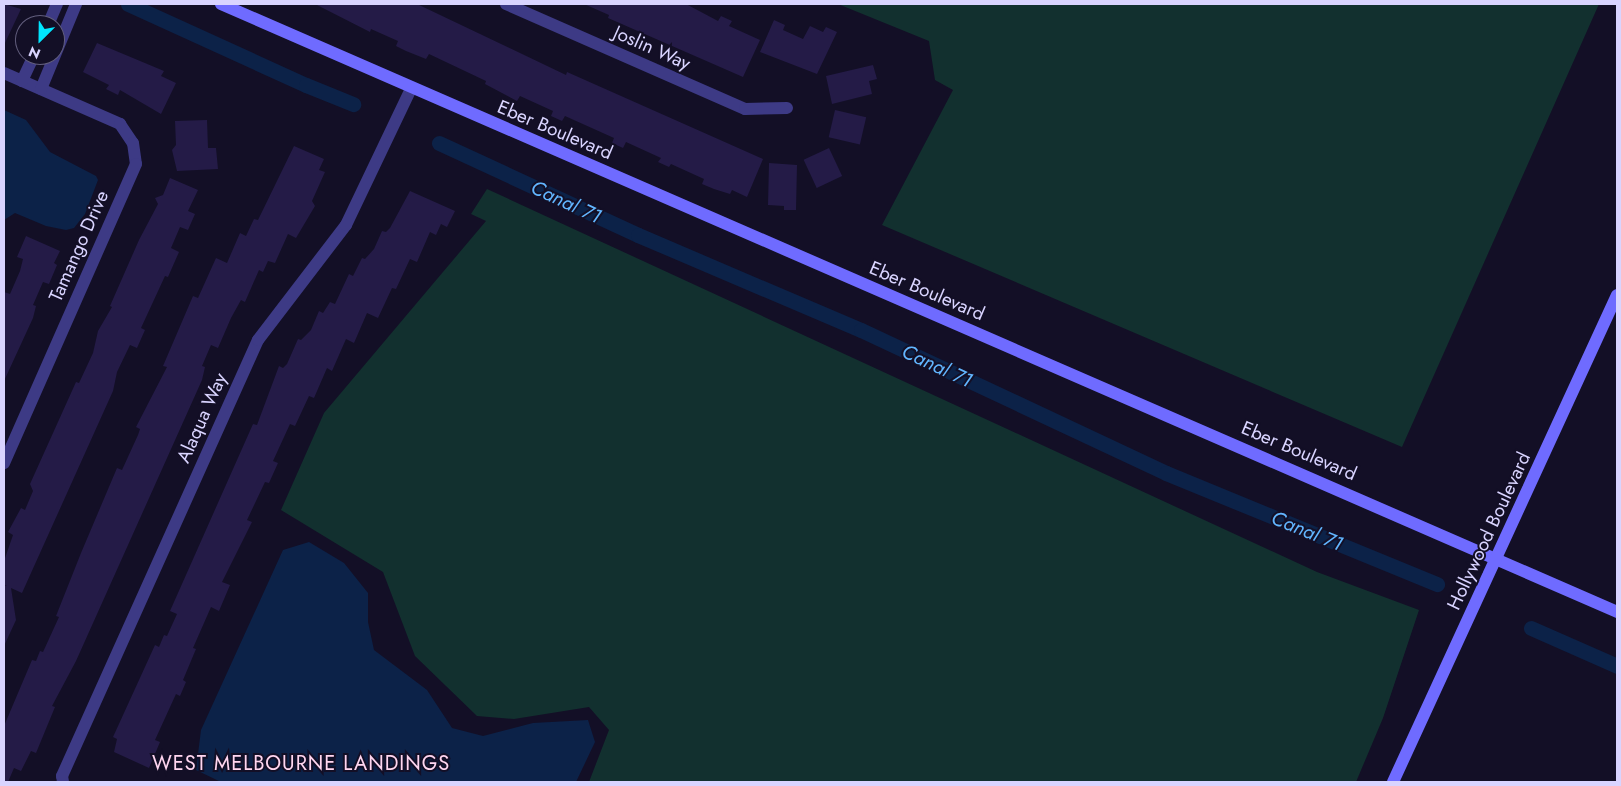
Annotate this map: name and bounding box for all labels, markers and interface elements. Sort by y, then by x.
north arrow [15,15,65,65]
street label: Joslin Way [610,21,694,75]
text: N [26,42,44,64]
street label: Eber Boulevard [494,95,616,165]
water label: Canal 71 [527,175,605,229]
street label: Tamango Drive [44,187,114,305]
street label: Eber Boulevard [866,256,988,326]
water label: Canal 71 [898,339,976,393]
street label: Alaqua Way [172,370,232,466]
street label: Eber Boulevard [1238,416,1360,486]
street label: Hollywood Boulevard [1442,449,1536,613]
water label: Canal 71 [1268,506,1346,556]
district label: WEST MELBOURNE LANDINGS [149,751,453,775]

